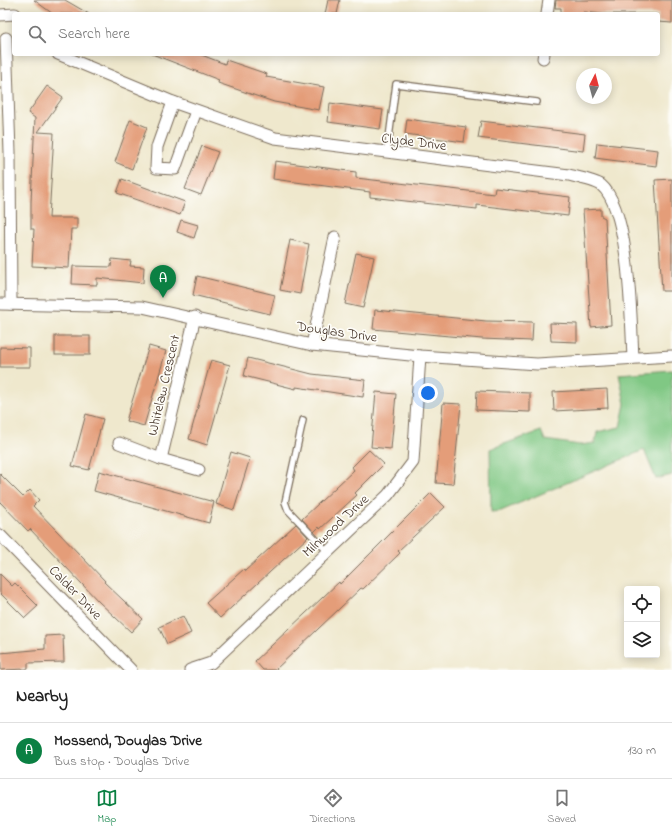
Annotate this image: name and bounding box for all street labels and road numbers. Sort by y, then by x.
street label: Clyde Drive [380,128,448,158]
street label: Douglas Drive [294,316,379,350]
street label: Whitelaw Crescent [143,332,186,438]
street label: Milnwood Drive [298,489,375,563]
street label: Calder Drive [43,561,107,626]

